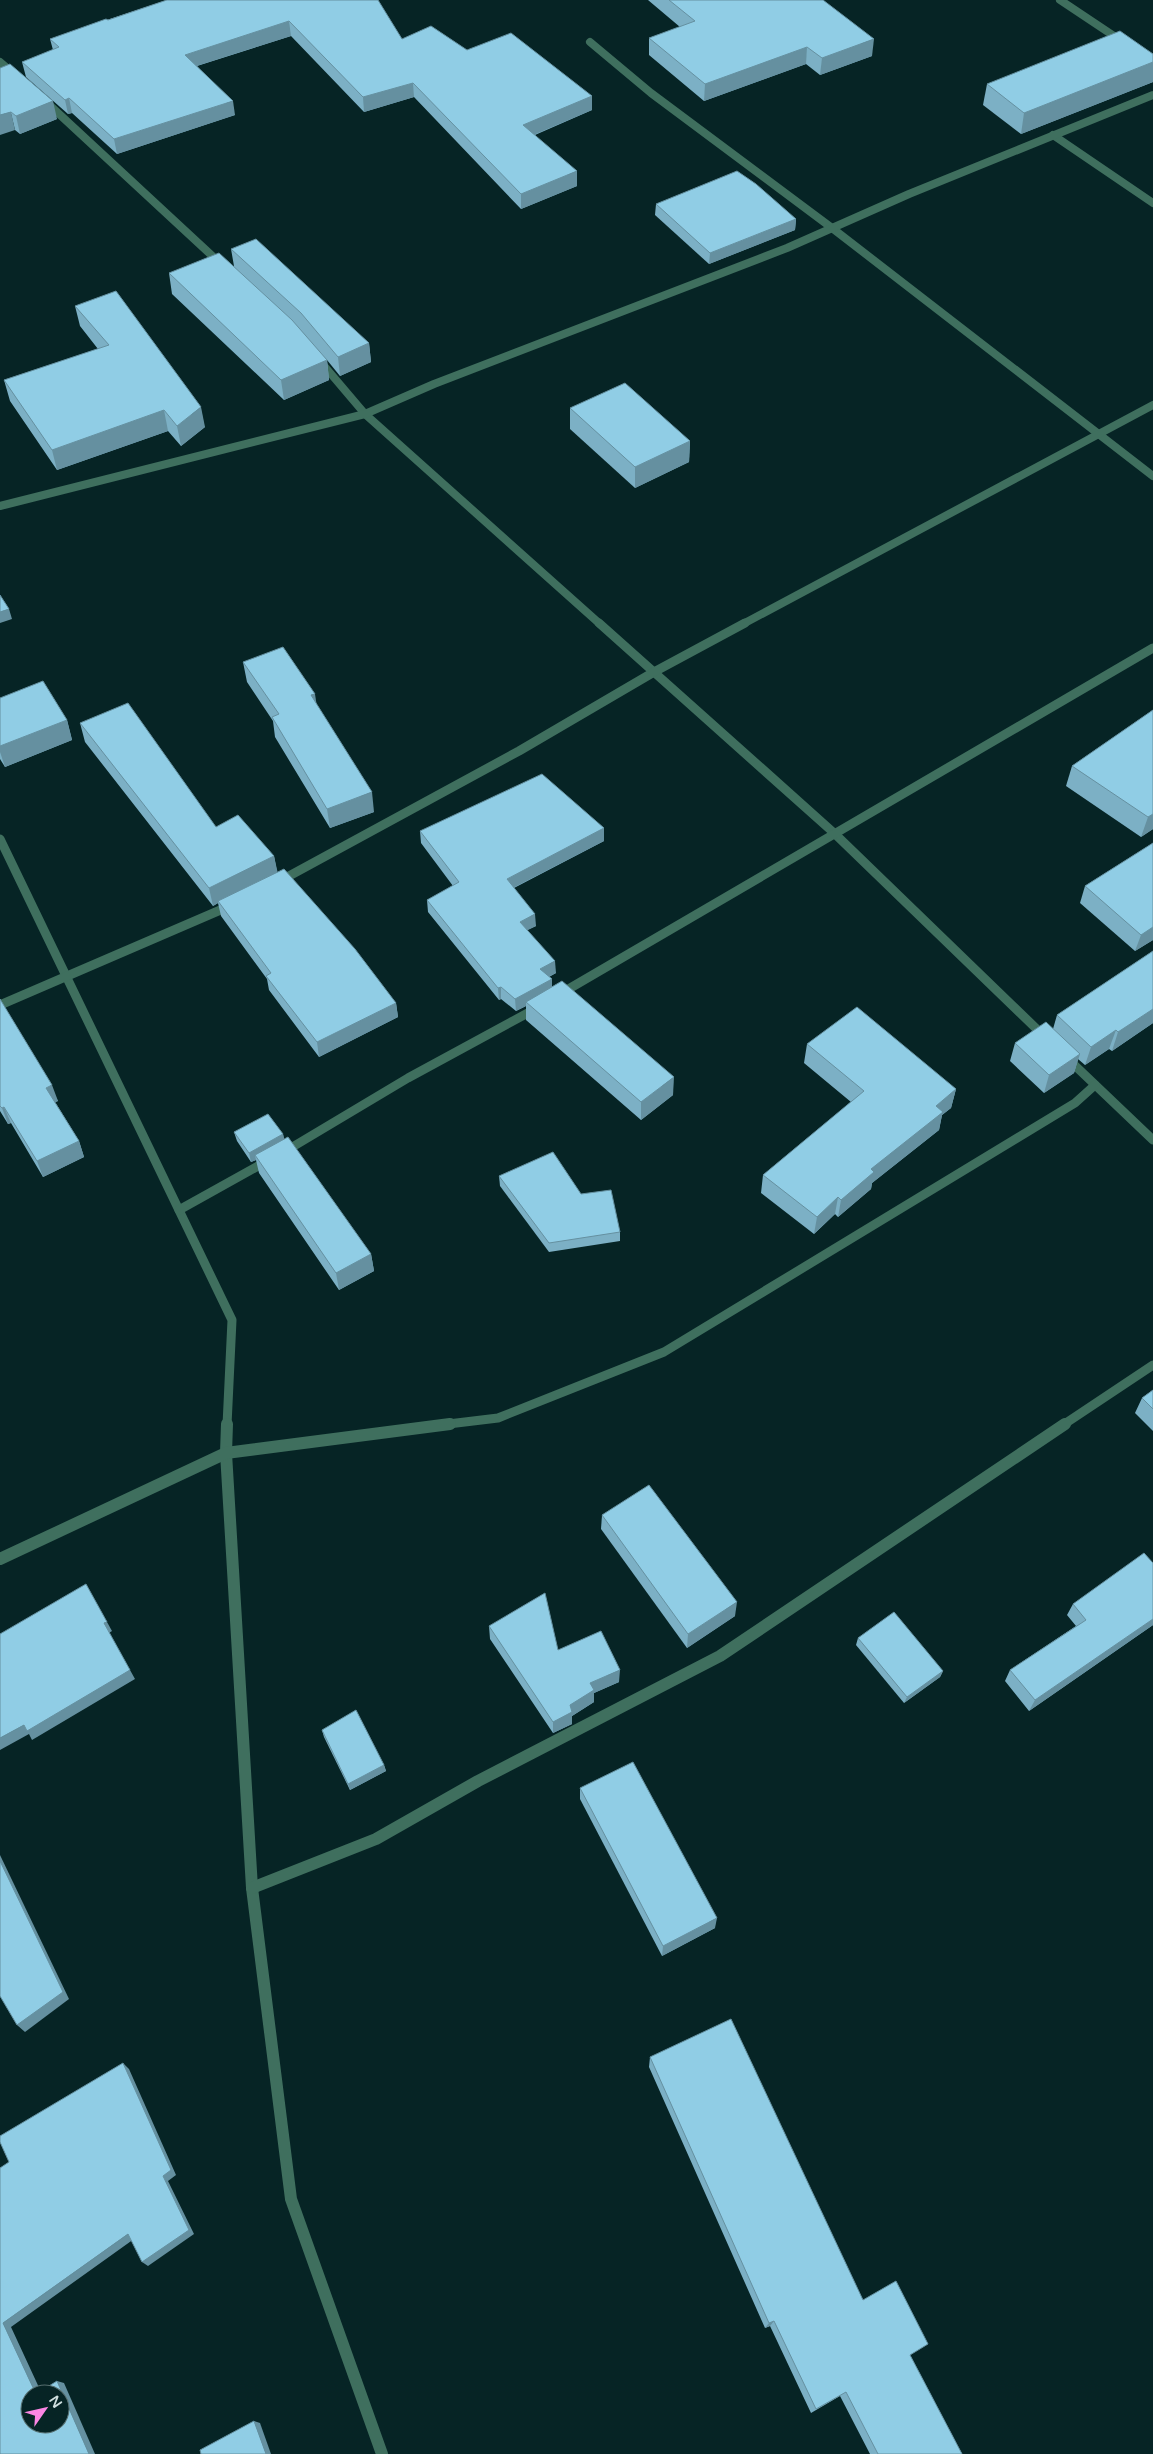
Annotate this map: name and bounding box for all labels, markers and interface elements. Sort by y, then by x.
north arrow [20,2384,70,2434]
text: N [45,2393,66,2411]

